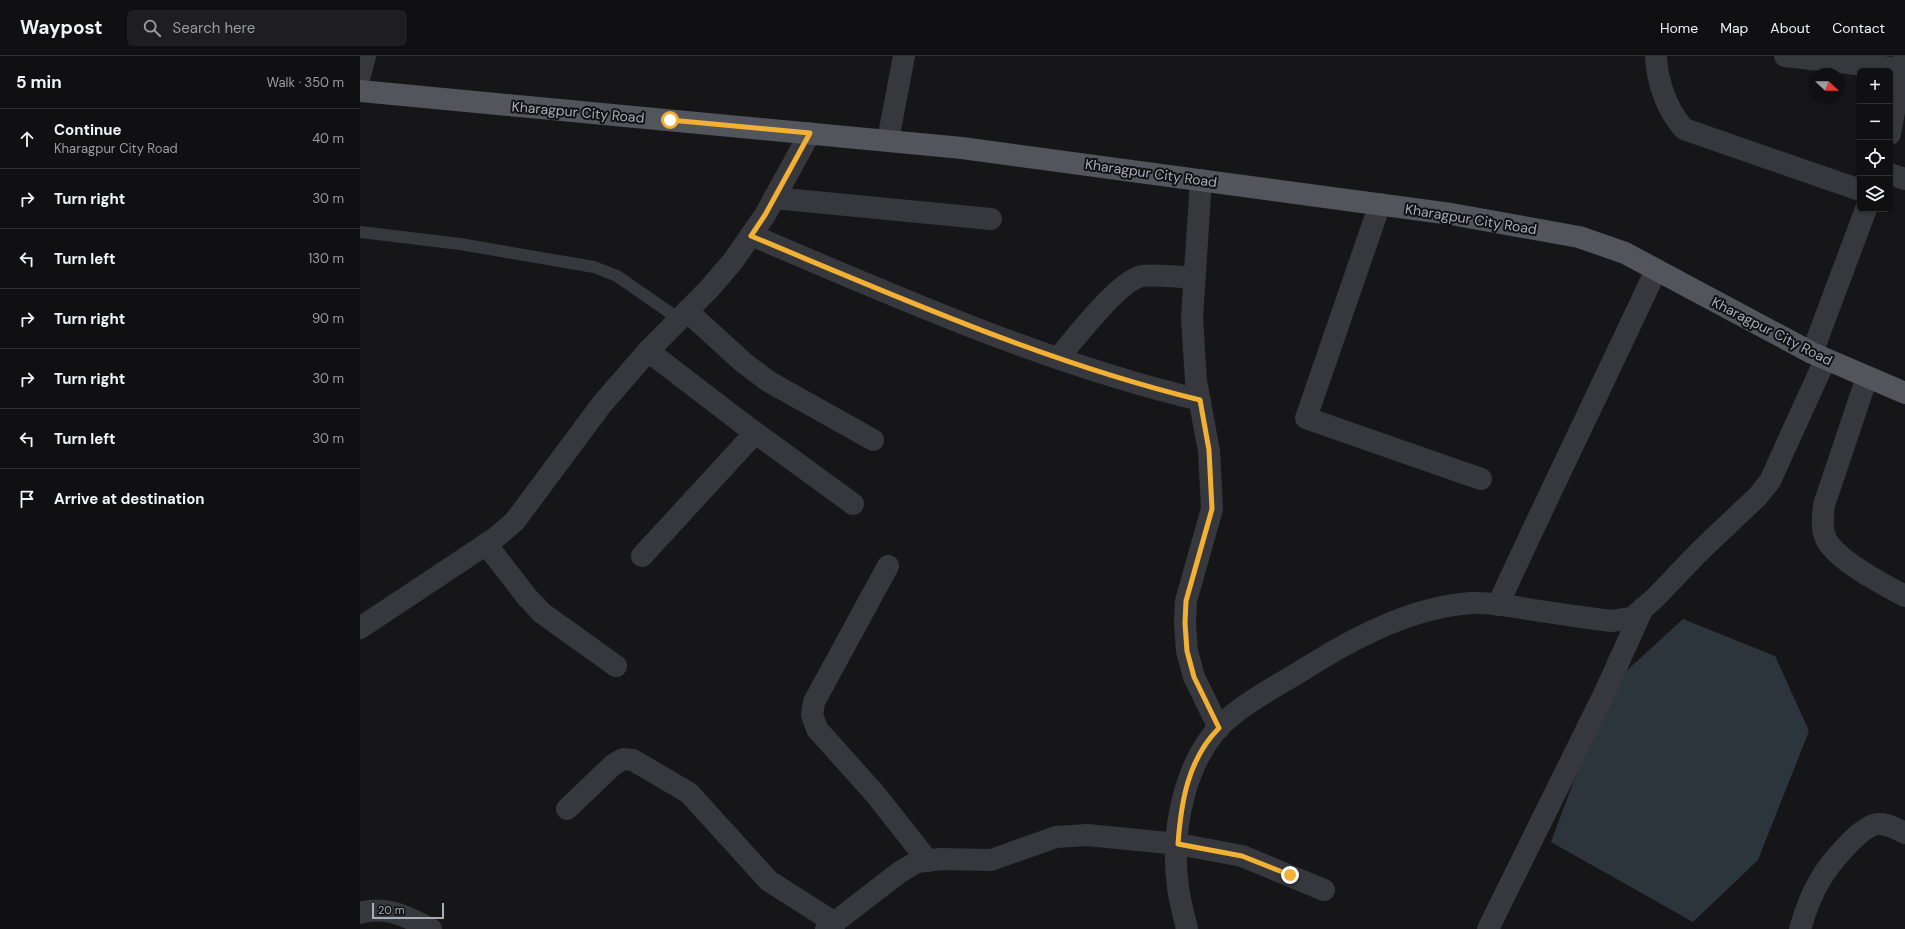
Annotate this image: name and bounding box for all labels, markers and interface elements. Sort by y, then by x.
search box [127,10,407,46]
text: Waypost [20,15,103,40]
icon: search [141,17,163,39]
text: Search here [173,18,255,38]
text: Home [1660,19,1698,37]
text: Map [1720,19,1748,37]
text: About [1770,19,1810,37]
text: Contact [1832,19,1885,37]
north arrow [1809,68,1845,104]
map controls [1857,68,1893,212]
button: + [1857,68,1893,104]
text: 5 min [16,71,62,93]
text: Walk · 350 m [266,74,344,91]
street label: Kharagpur City Road [511,97,645,127]
button: − [1857,104,1893,140]
route start [661,111,679,129]
text: Continue [54,120,122,140]
icon: ahead [16,128,38,150]
text: 40 m [312,130,344,147]
text: Kharagpur City Road [54,140,178,157]
button: locate [1857,140,1893,176]
street label: Kharagpur City Road [1084,155,1218,191]
button: layers [1857,176,1893,212]
icon: right [16,188,38,210]
text: Turn right [54,189,125,209]
text: 30 m [312,190,344,207]
street label: Kharagpur City Road [1404,200,1538,238]
icon: left [16,248,38,270]
text: Turn left [54,249,115,269]
text: 130 m [308,250,344,267]
street label: Kharagpur City Road [1709,293,1835,369]
icon: right [16,308,38,330]
text: Turn right [54,309,125,329]
text: 90 m [312,310,344,327]
icon: right [16,368,38,390]
text: Turn right [54,369,125,389]
text: 30 m [312,370,344,387]
icon: left [16,428,38,450]
text: Turn left [54,429,115,449]
text: 30 m [312,430,344,447]
icon: arrive [16,488,38,510]
text: Arrive at destination [54,489,205,509]
route end [1281,866,1299,884]
scale bar [372,901,444,920]
text: 20 m [378,903,404,917]

